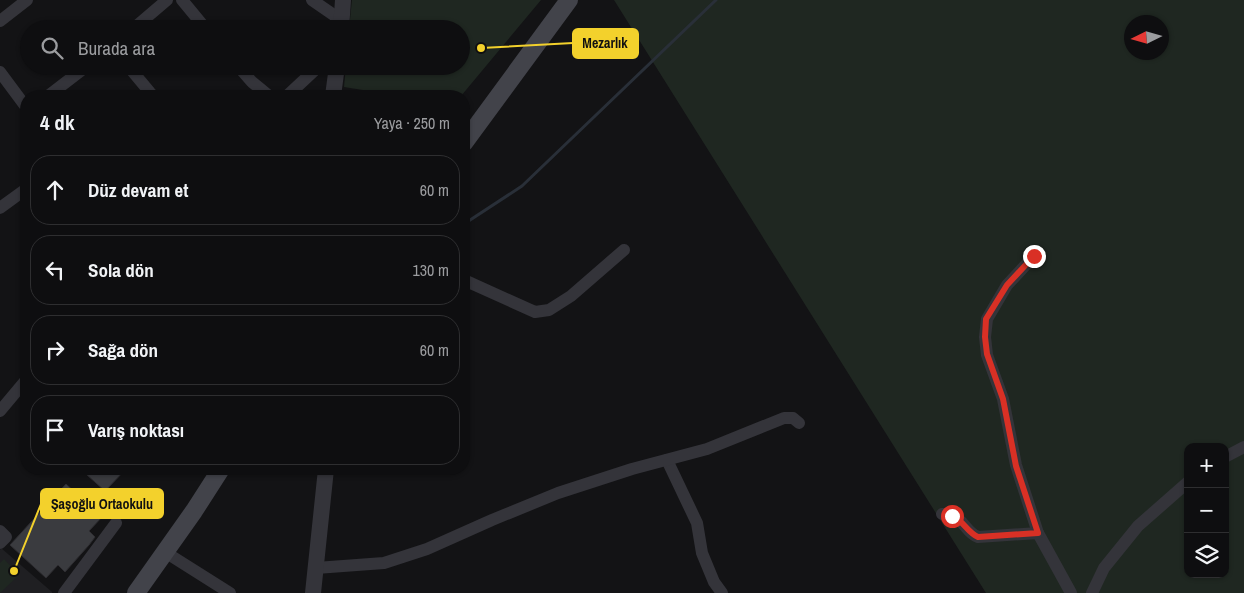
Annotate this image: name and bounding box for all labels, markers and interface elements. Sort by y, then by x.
north arrow [1124,15,1169,60]
search box [20,20,470,75]
callout: Mezarlık [573,29,638,58]
icon: search [38,34,66,62]
text: Mezarlık [582,34,628,52]
text: Burada ara [78,35,155,61]
text: 4 dk [40,108,74,137]
text: Yaya · 250 m [374,112,450,134]
icon: ahead [41,176,69,204]
text: Düz devam et [88,177,188,203]
text: 60 m [420,179,449,201]
route end [1023,245,1046,268]
icon: left [41,256,69,284]
text: Sola dön [88,257,154,283]
text: 130 m [413,259,449,281]
icon: right [41,336,69,364]
text: Sağa dön [88,337,158,363]
text: 60 m [420,339,449,361]
icon: arrive [41,416,69,444]
text: Varış noktası [88,417,184,443]
map controls [1184,443,1229,578]
button: + [1184,443,1229,488]
button: − [1184,488,1229,533]
callout: Şaşoğlu Ortaokulu [41,489,163,518]
text: Şaşoğlu Ortaokulu [51,495,153,513]
route start [941,505,964,528]
button: layers [1184,533,1229,578]

